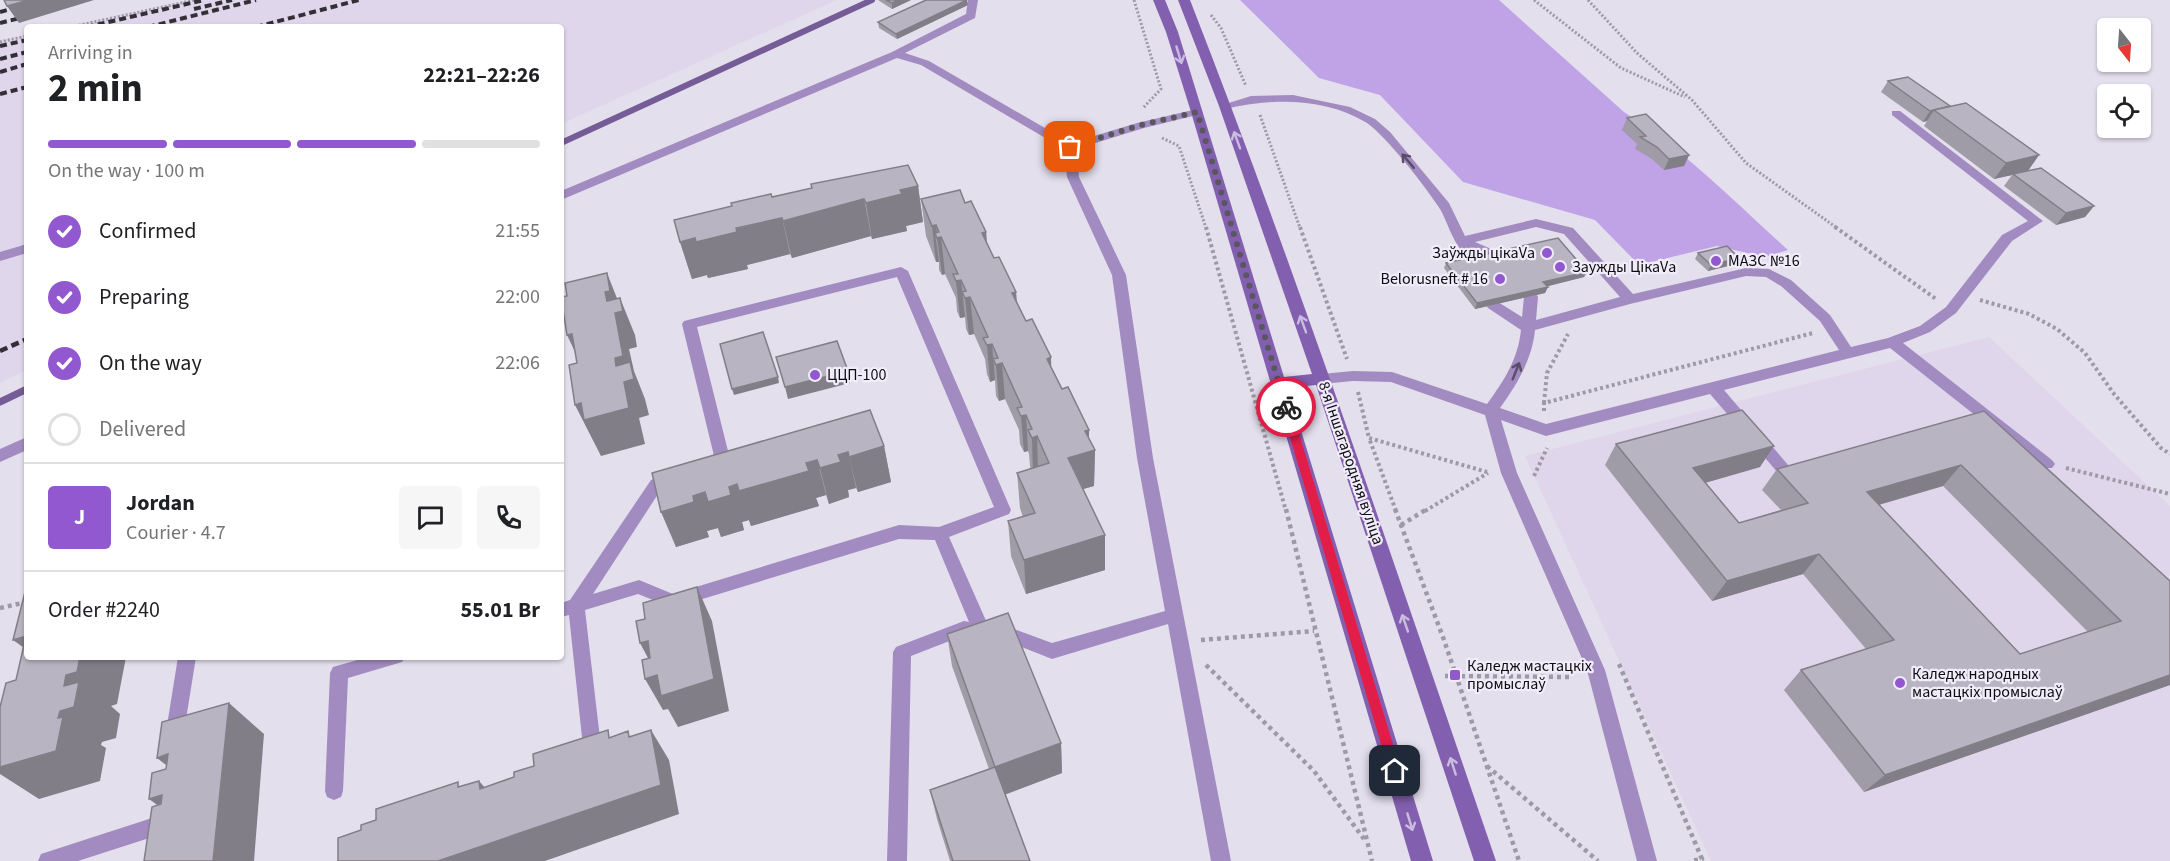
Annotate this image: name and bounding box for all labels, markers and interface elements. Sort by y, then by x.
north arrow [2097,18,2151,72]
map controls [2097,18,2151,138]
text: Arriving in [48,39,133,67]
one-way arrow [1174,45,1185,64]
text: 22:21–22:26 [423,59,540,91]
text: 2 min [48,61,143,117]
button: locate [2097,84,2151,138]
pin [1044,121,1095,172]
icon: bag [1053,130,1086,163]
one-way arrow [1231,131,1242,150]
one-way arrow [1401,154,1415,169]
text: On the way · 100 m [48,157,205,185]
icon: check [48,215,81,248]
text: Confirmed [99,215,196,247]
text: 21:55 [495,217,540,245]
place label: Заўжды цікаVа [1432,242,1535,264]
marker: Заўжды цікаVа [1540,246,1554,260]
place label: МАЗС №16 [1728,250,1800,272]
marker: МАЗС №16 [1709,254,1723,268]
place label: Заужды ЦікаVа [1572,256,1676,278]
marker: Заужды ЦікаVа [1553,260,1567,274]
place label: Belorusneft # 16 [1381,268,1488,290]
marker: Belorusneft # 16 [1493,272,1507,286]
icon: check [48,281,81,314]
text: Preparing [99,281,189,313]
text: 22:00 [495,283,540,311]
one-way arrow [1296,315,1307,334]
icon: check [48,347,81,380]
text: On the way [99,347,202,379]
text: 22:06 [495,349,540,377]
one-way arrow [1511,362,1522,381]
place label: ЦЦП-100 [827,364,886,386]
marker: ЦЦП-100 [808,368,822,382]
courier [1256,377,1316,437]
street label: 8-я Іншагародняя вуліца [1313,378,1389,548]
icon: bike [1270,391,1303,424]
text: Delivered [99,413,186,445]
button: chat [399,486,462,549]
button: phone [477,486,540,549]
text: Jordan [126,487,195,519]
text: J [74,501,85,533]
text: Courier · 4.7 [126,519,226,547]
text: Order #2240 [48,594,160,626]
text: 55.01 Br [460,594,540,626]
one-way arrow [1399,614,1410,633]
place label: Каледж мастацкіх промыслаў [1467,655,1592,695]
place label: Каледж народных мастацкіх промыслаў [1912,663,2063,703]
marker: Каледж мастацкіх промыслаў [1448,668,1462,682]
marker: Каледж народных мастацкіх промыслаў [1893,676,1907,690]
pin [1369,745,1420,796]
icon: home [1378,754,1411,787]
one-way arrow [1446,757,1457,776]
one-way arrow [1405,812,1416,831]

